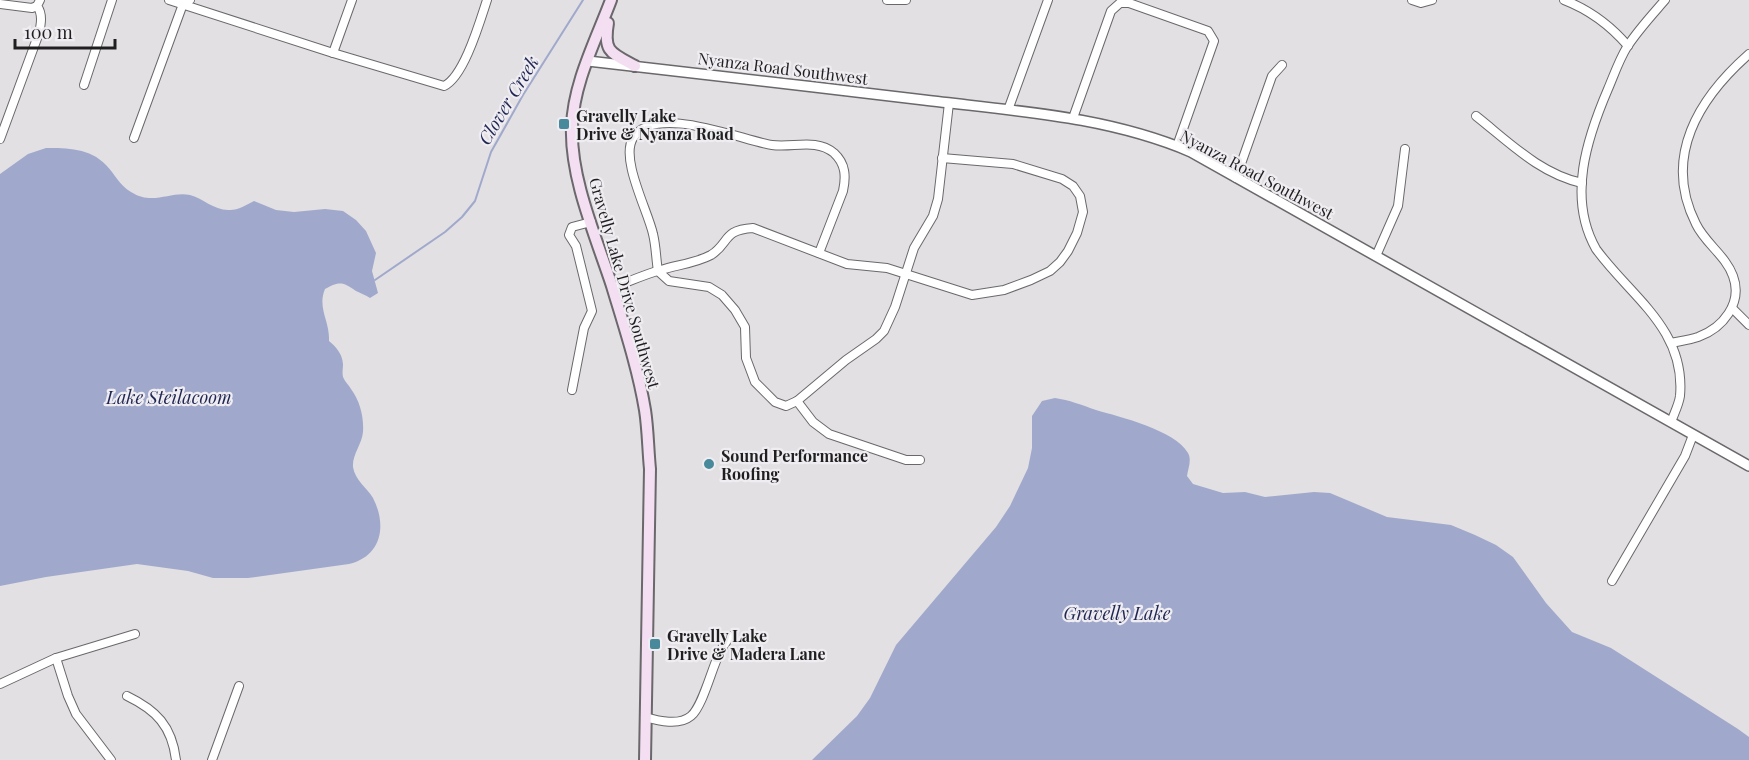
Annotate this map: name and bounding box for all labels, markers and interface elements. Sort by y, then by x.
scale bar [15,12,116,50]
text: 100 m [24,20,73,44]
street label: Nyanza Road Southwest [697,47,870,89]
water label: Clover Creek [472,51,544,149]
place label: Gravelly Lake Drive & Nyanza Road [576,105,734,144]
marker: Gravelly Lake Drive & Nyanza Road [557,117,571,131]
street label: Nyanza Road Southwest [1177,125,1338,224]
street label: Gravelly Lake Drive Southwest [585,175,665,391]
water label: Lake Steilacoom [105,385,232,409]
place label: Sound Performance Roofing [721,445,868,484]
marker: Sound Performance Roofing [702,457,716,471]
water label: Gravelly Lake [1064,601,1171,625]
place label: Gravelly Lake Drive & Madera Lane [667,625,826,664]
marker: Gravelly Lake Drive & Madera Lane [648,637,662,651]

